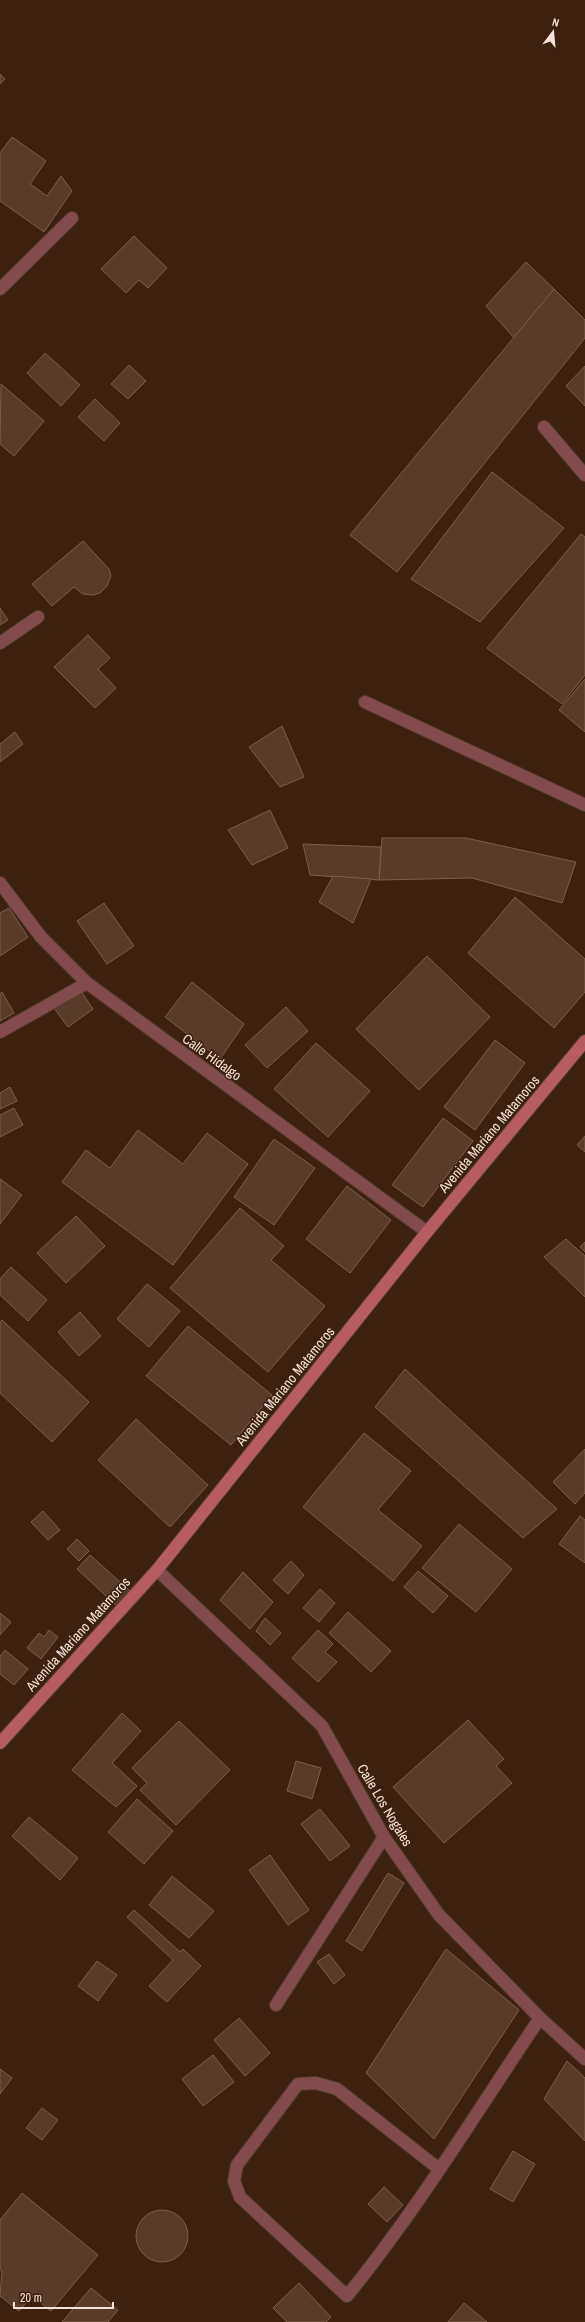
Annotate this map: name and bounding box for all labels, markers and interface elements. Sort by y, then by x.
north arrow [533,12,573,52]
text: N [551,15,561,30]
street label: Calle Hidalgo [179,1029,245,1085]
street label: Avenida Mariano Matamoros [434,1071,544,1197]
street label: Avenida Mariano Matamoros [231,1323,339,1450]
street label: Avenida Mariano Matamoros [21,1573,134,1696]
street label: Calle Los Nogales [353,1760,417,1850]
scale bar [14,2284,113,2310]
text: 20 m [20,2290,42,2306]

